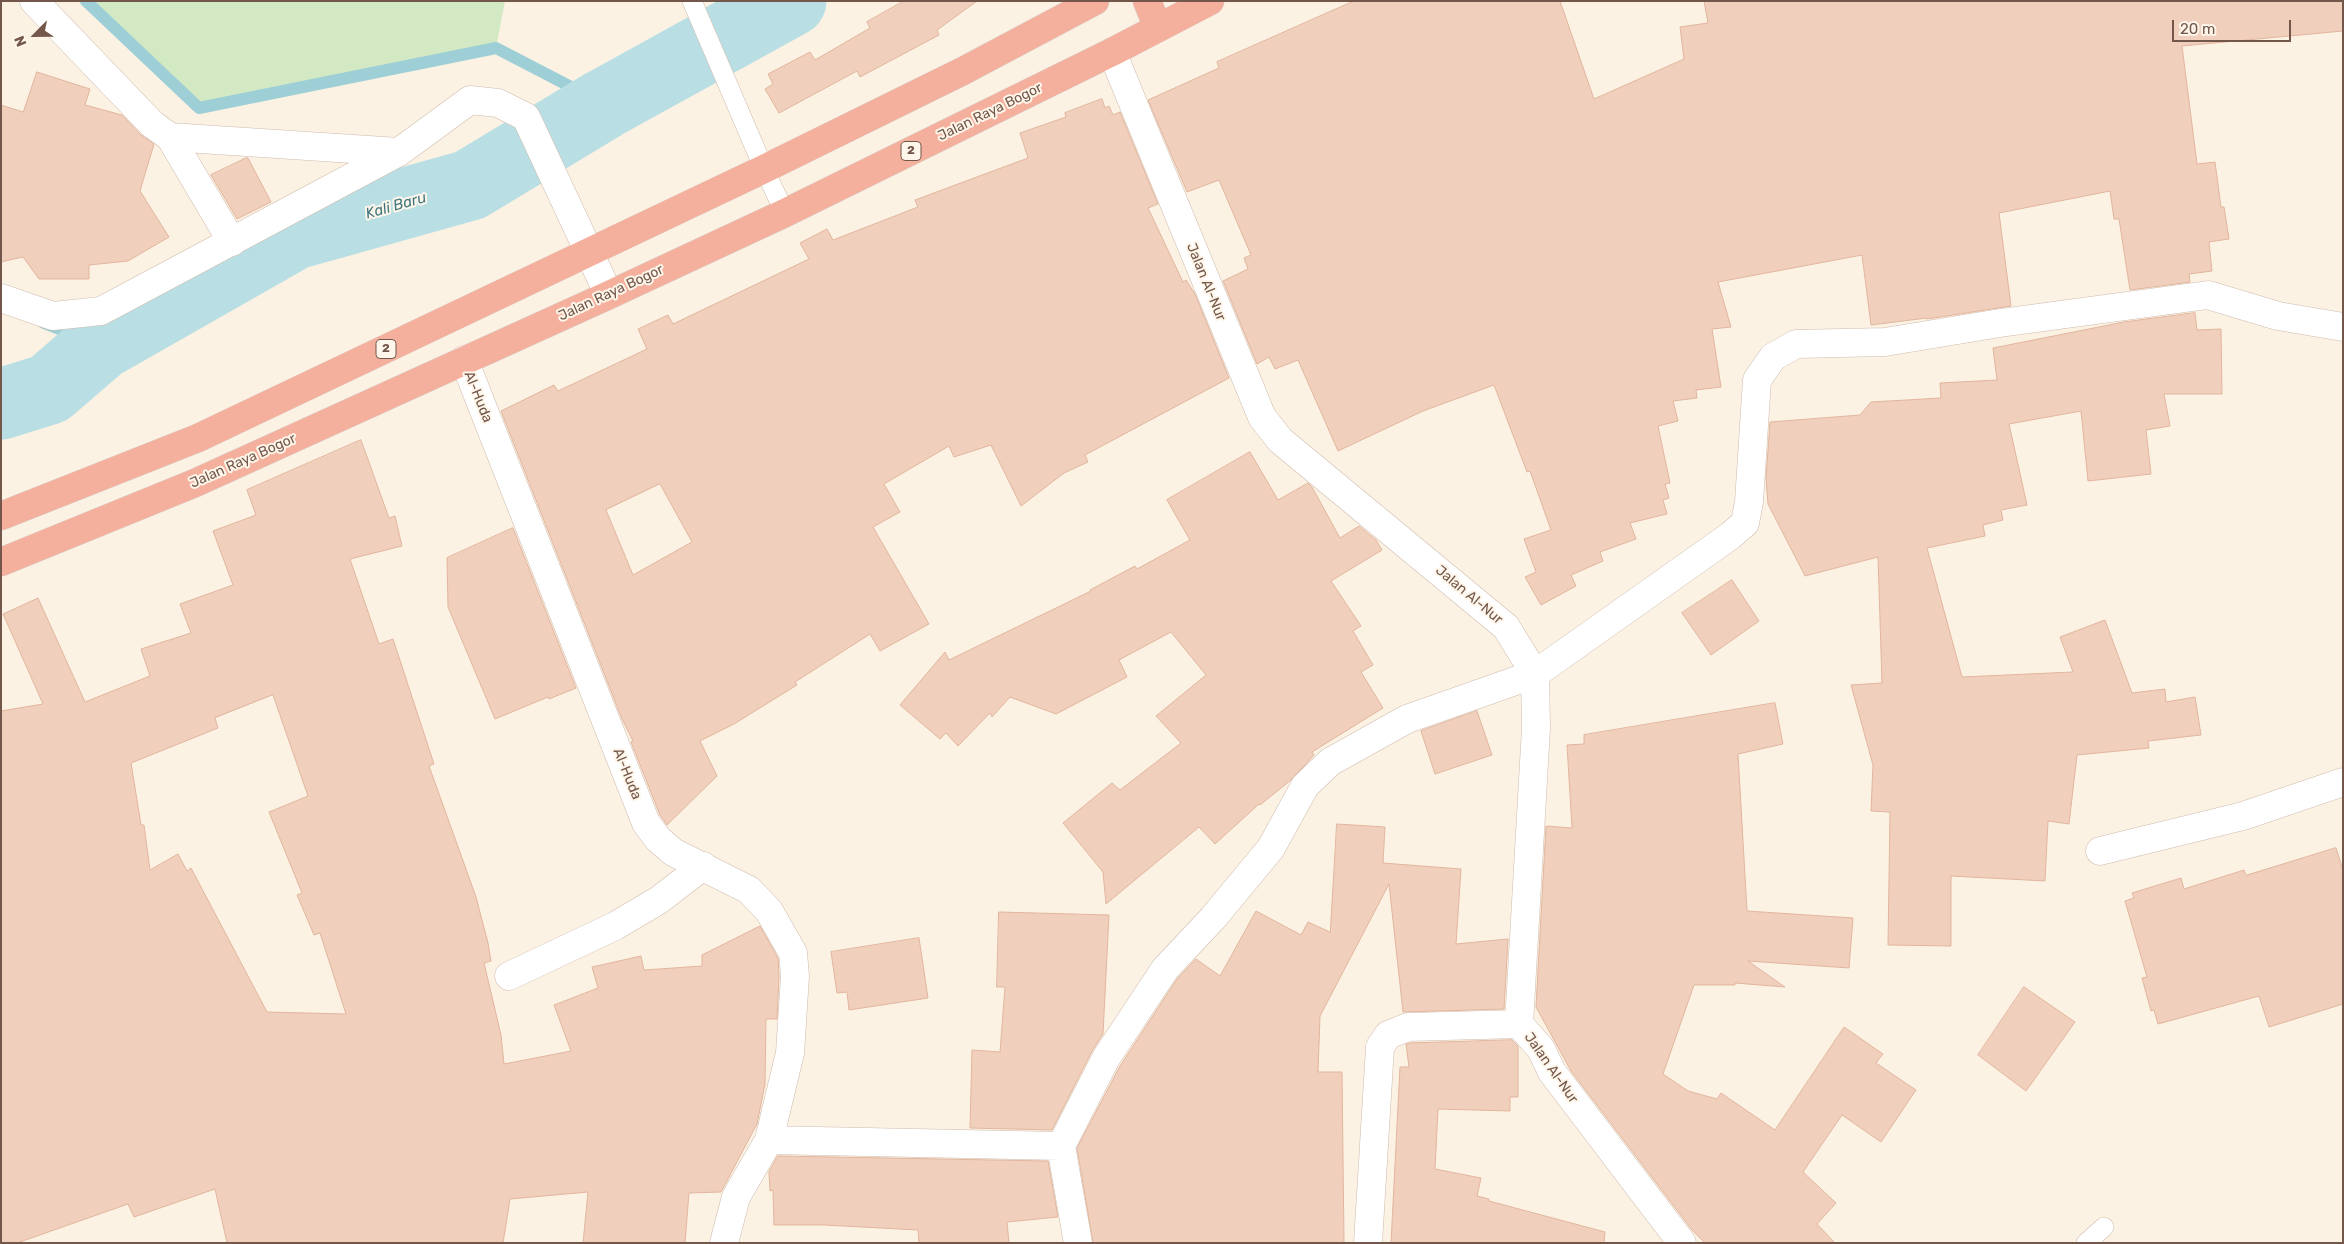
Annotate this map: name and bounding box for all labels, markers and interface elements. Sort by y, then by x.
north arrow [10,10,60,60]
scale bar [2174,10,2293,42]
text: 20 m [2180,20,2215,38]
text: N [11,33,31,49]
street label: Jalan Raya Bogor [935,79,1045,145]
road number: 2 [901,142,921,160]
water label: Kali Baru [364,189,428,223]
street label: Jalan Al-Nur [1183,241,1229,323]
street label: Jalan Raya Bogor [556,261,666,325]
road number: 2 [376,339,396,358]
street label: Al-Huda [460,369,496,425]
street label: Jalan Raya Bogor [187,430,299,492]
street label: Jalan Al-Nur [1432,562,1506,628]
street label: Al-Huda [609,746,645,802]
street label: Jalan Al-Nur [1520,1029,1582,1107]

